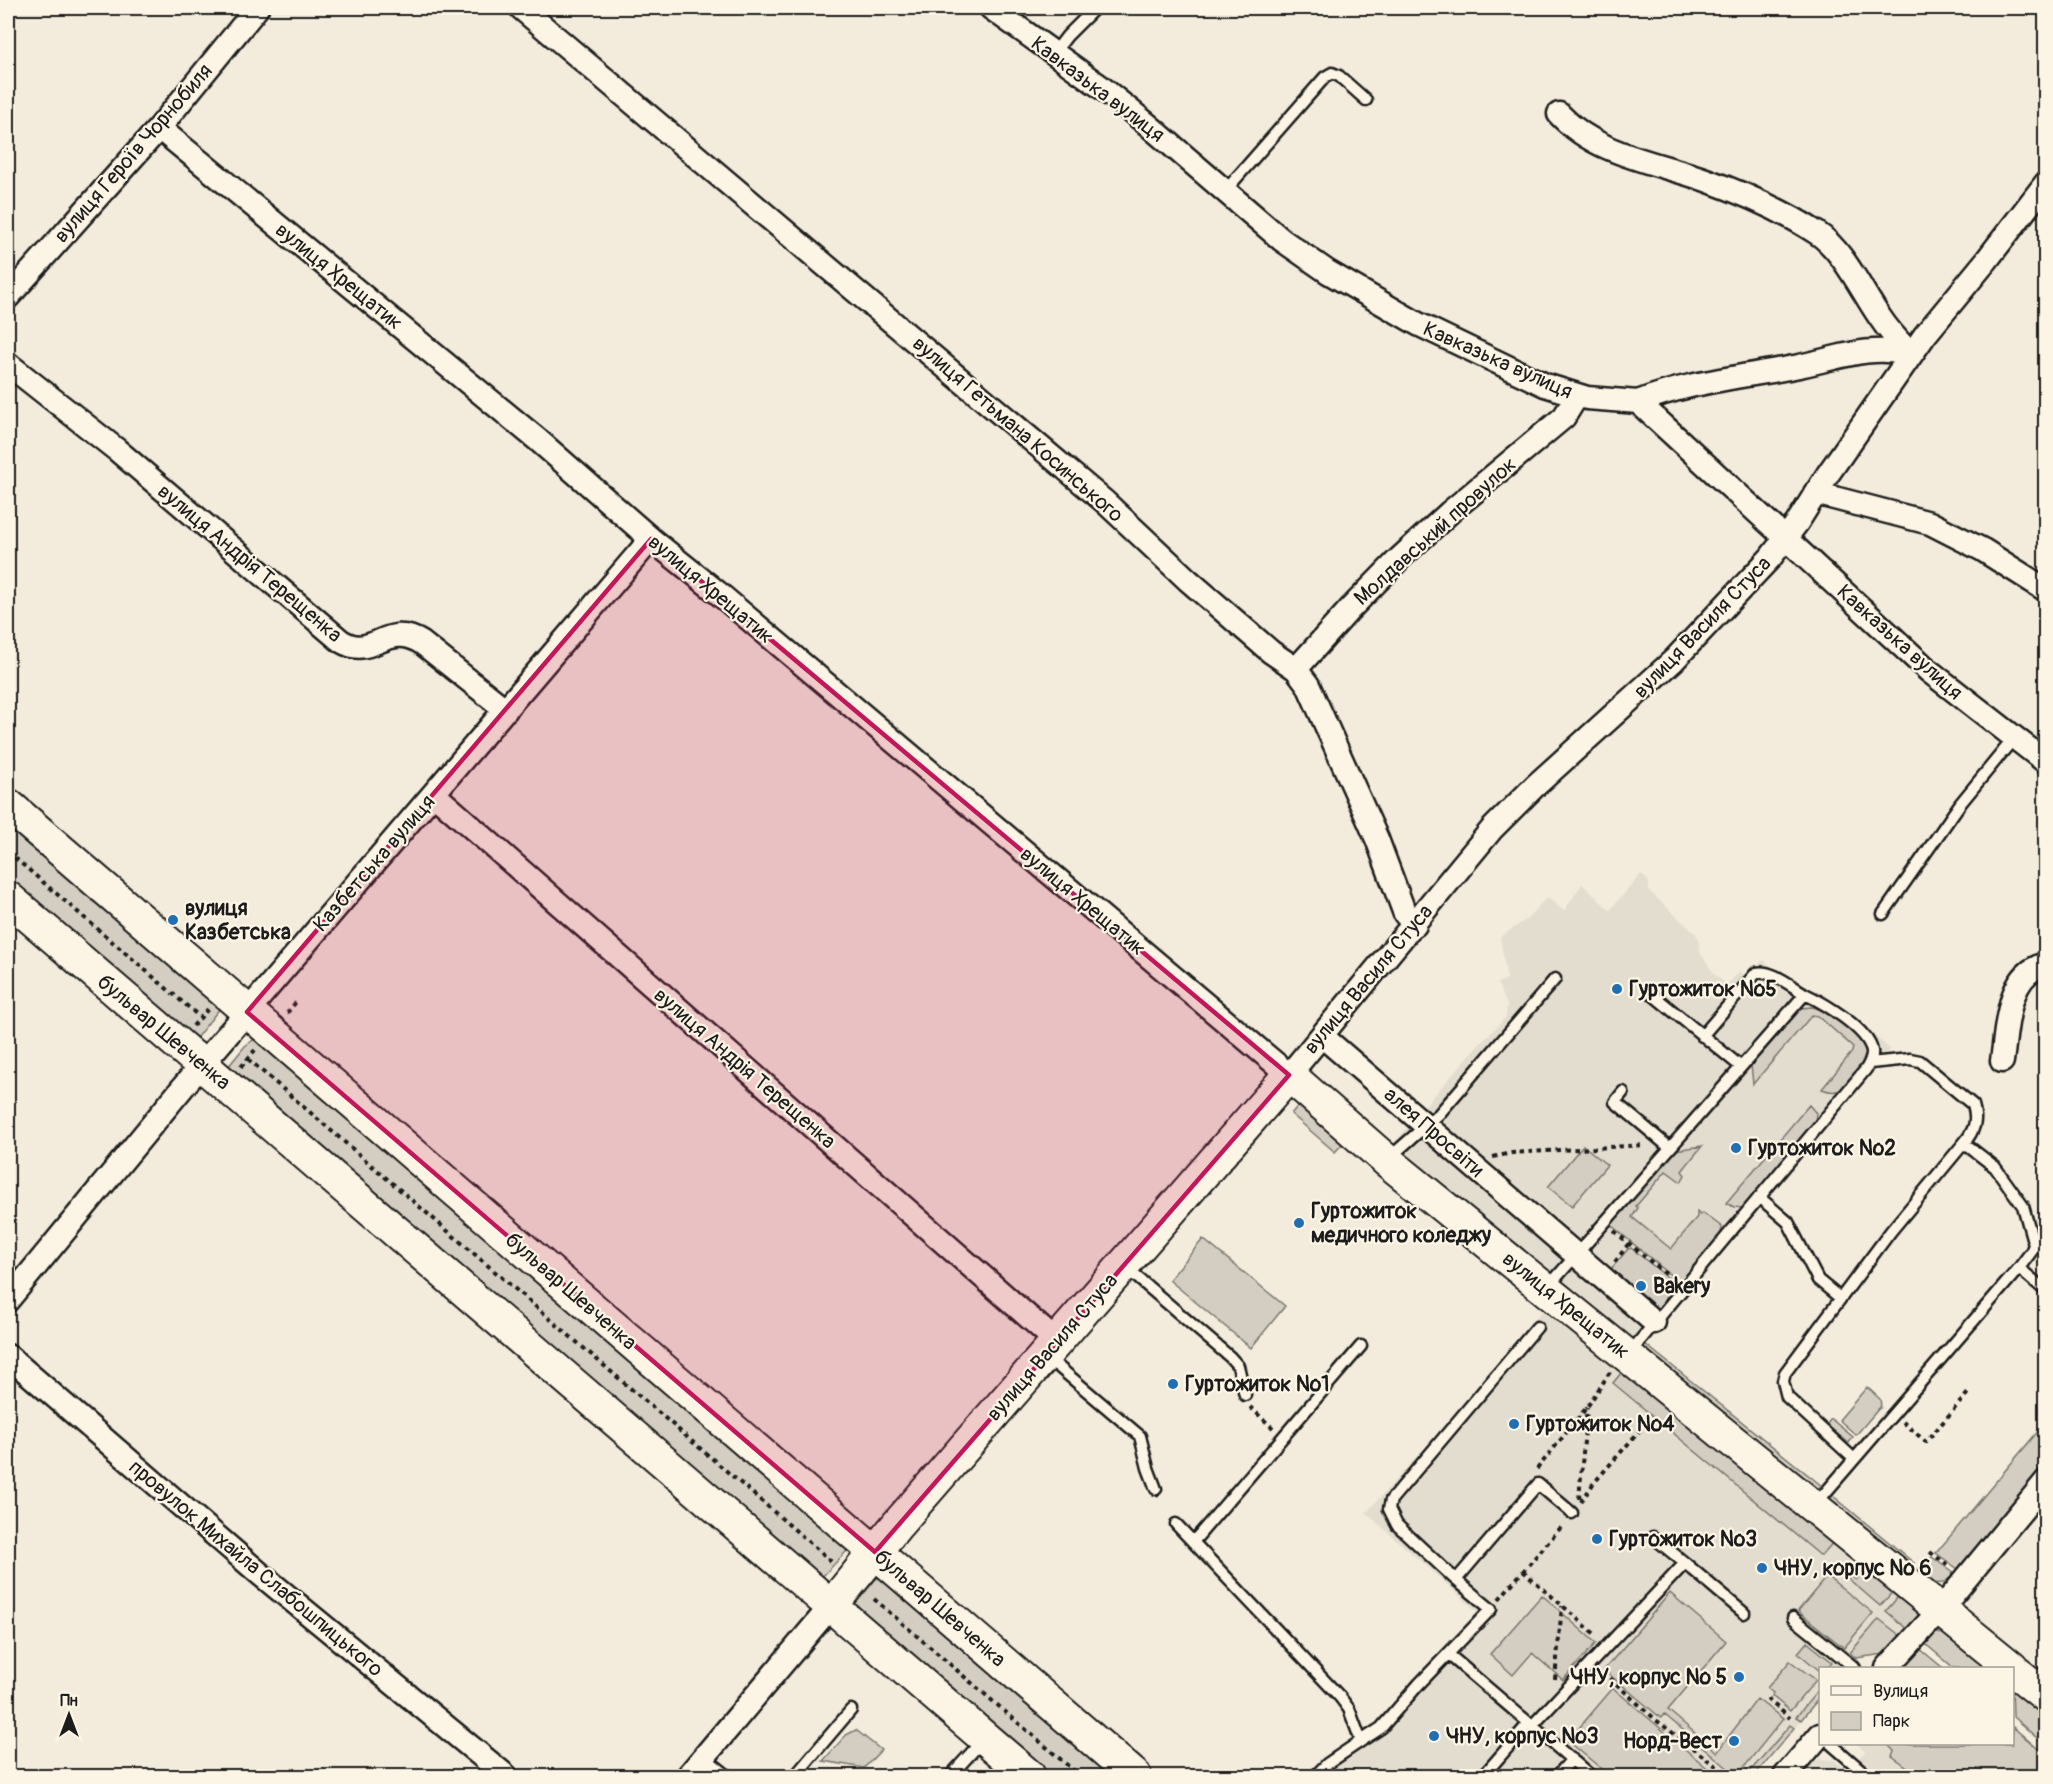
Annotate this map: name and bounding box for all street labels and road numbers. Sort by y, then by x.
street label: Кавказька вулиця [1026,30,1170,148]
street label: вулиця Героїв Чорнобиля [48,58,219,249]
street label: вулиця Хрещатик [269,217,408,336]
street label: Кавказька вулиця [1419,315,1577,405]
street label: вулиця Гетьмана Косинського [907,330,1129,528]
street label: Молдавський провулок [1348,451,1522,612]
street label: вулиця Андрія Терещенка [152,478,348,649]
street label: вулиця Хрещатик [642,529,779,650]
street label: вулиця Василя Стуса [1628,551,1777,704]
street label: Кавказька вулиця [1831,579,1968,706]
street label: Казбетська вулиця [307,789,441,938]
street label: вулиця Хрещатик [1014,841,1151,962]
street label: вулиця Василя Стуса [1298,899,1439,1060]
street label: бульвар Шевченка [91,969,236,1096]
street label: вулиця Андрія Терещенка [648,982,841,1155]
street label: алея Просвіти [1378,1082,1489,1183]
street label: бульвар Шевченка [499,1227,642,1356]
street label: вулиця Хрещатик [1496,1246,1635,1365]
street label: вулиця Василя Стуса [981,1268,1124,1427]
street label: провулок Михайла Слабошпицького [123,1454,388,1683]
street label: бульвар Шевченка [868,1544,1011,1673]

